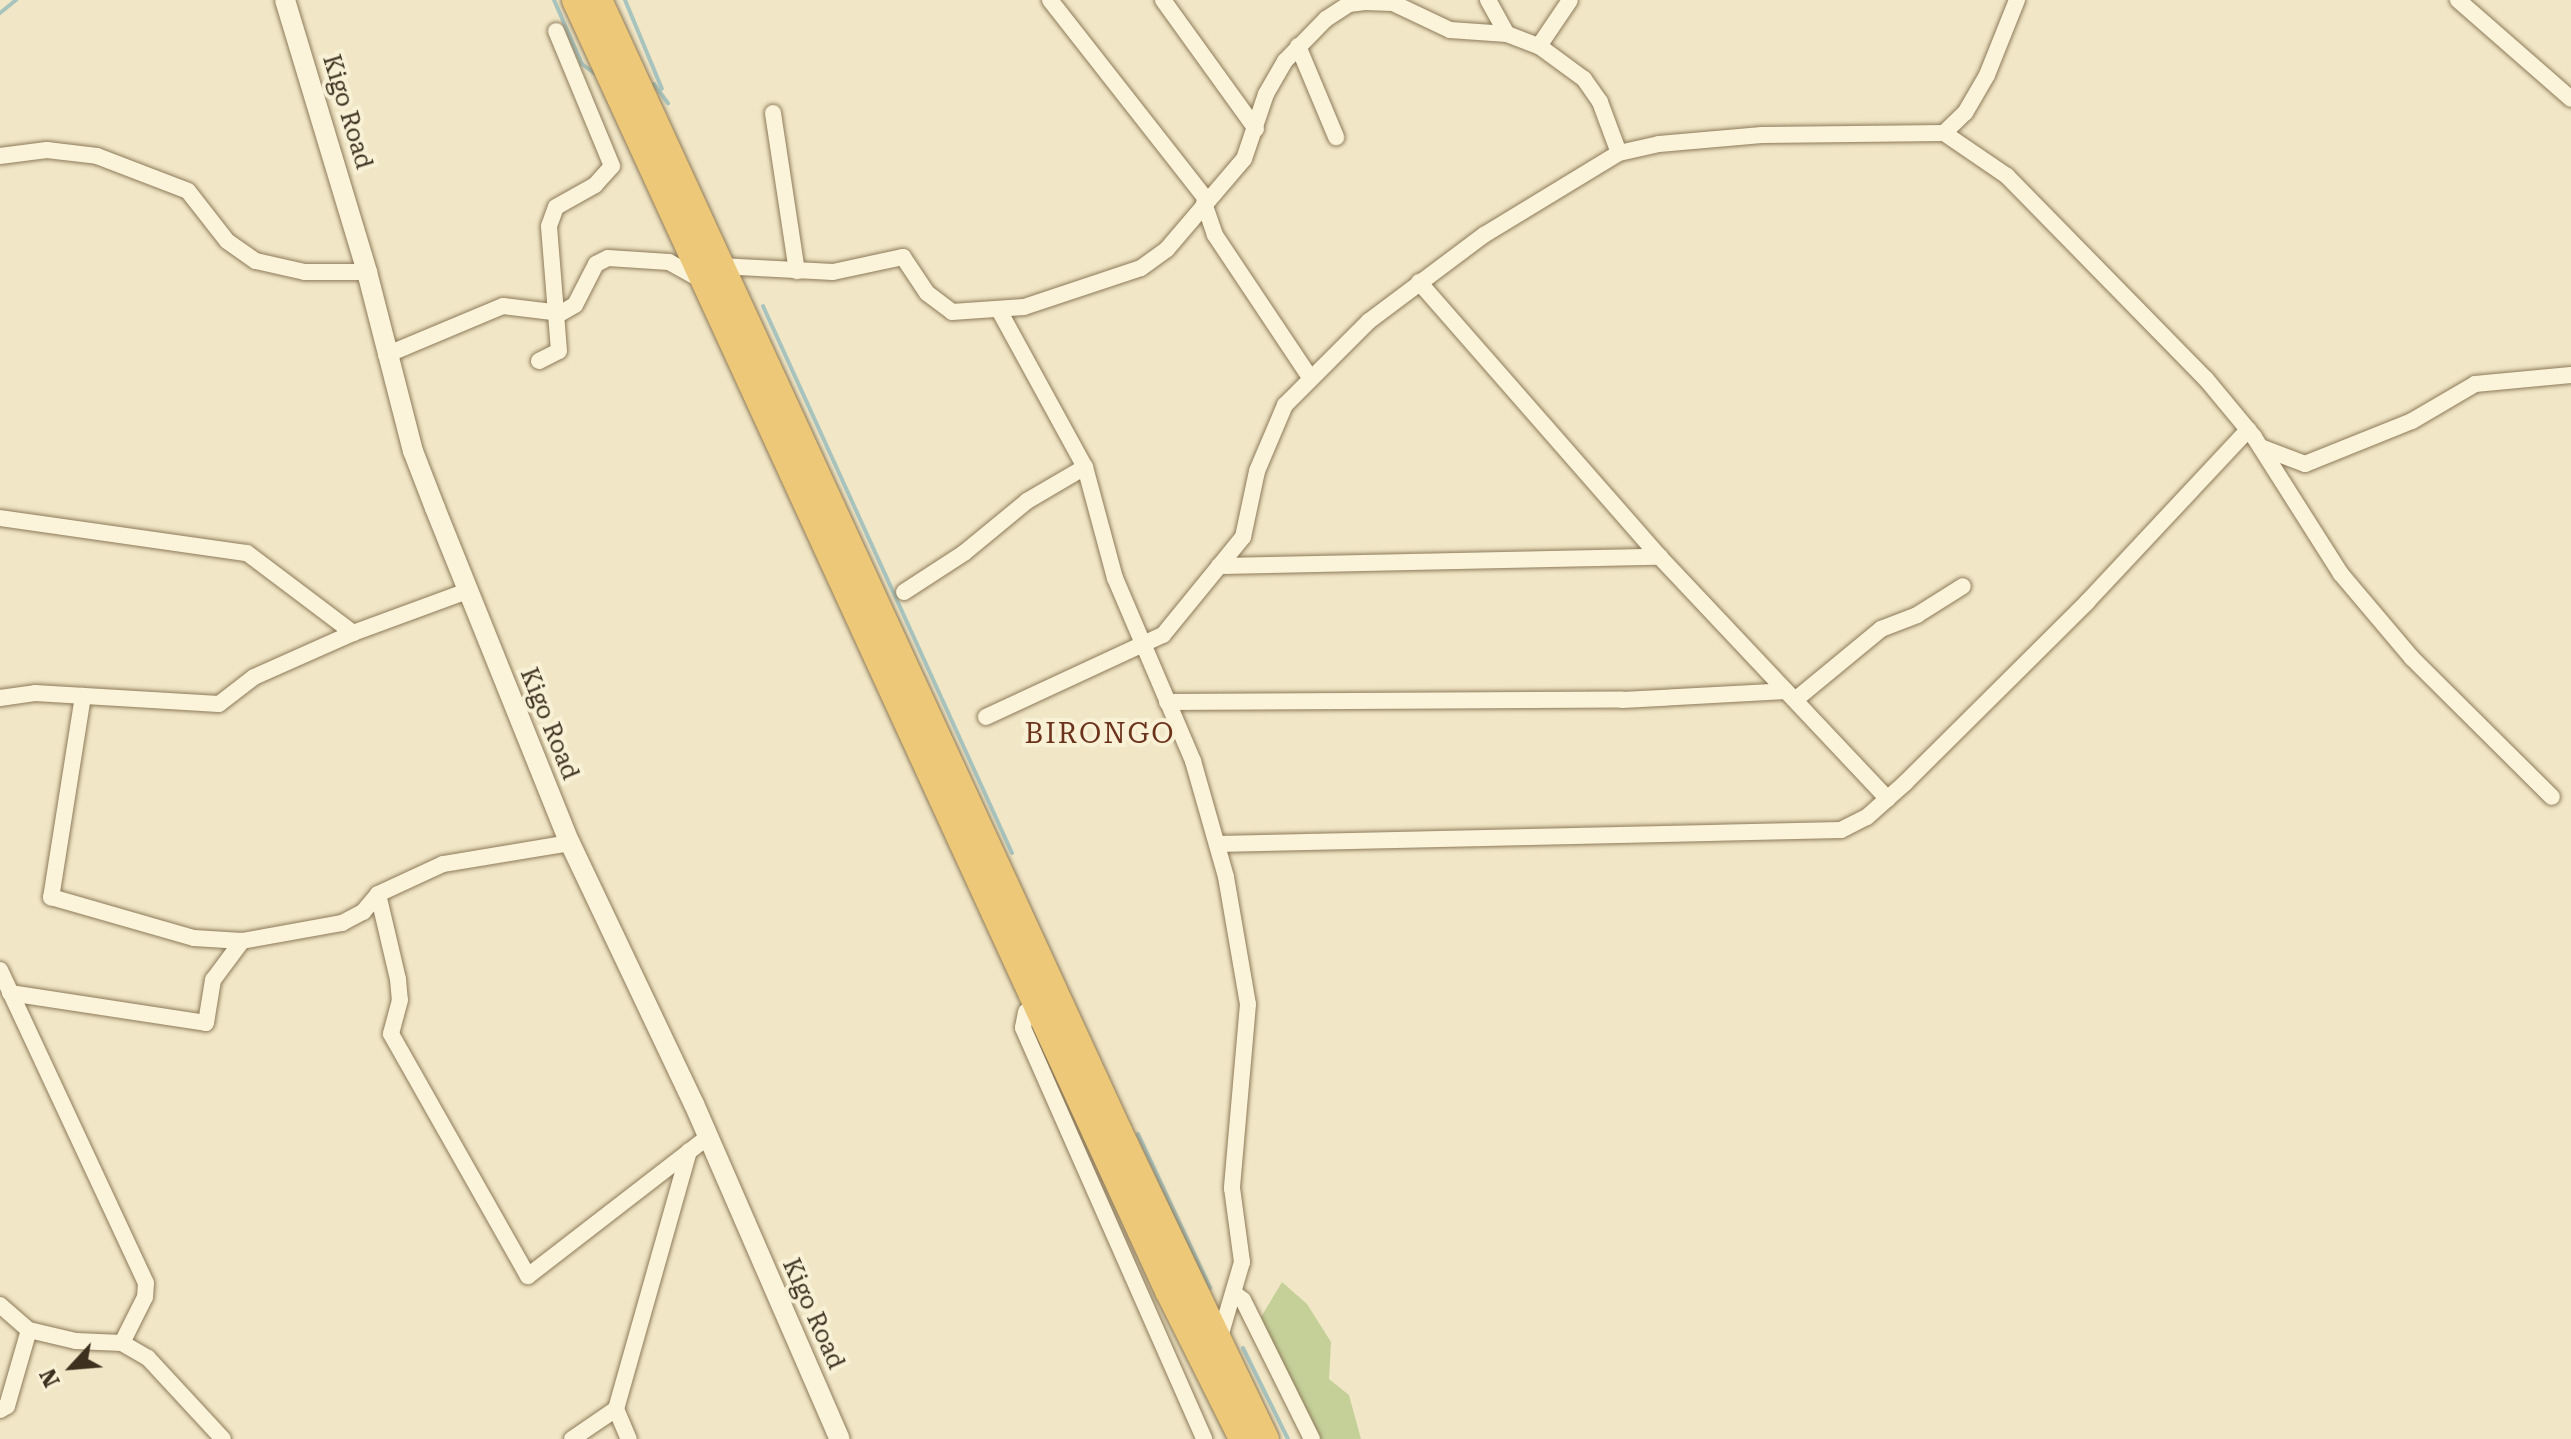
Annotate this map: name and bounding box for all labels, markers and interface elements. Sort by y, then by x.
street label: Kigo Road [316,51,378,173]
street label: Kigo Road [514,664,584,784]
district label: BIRONGO [1024,717,1176,751]
street label: Kigo Road [776,1254,850,1374]
north arrow [32,1327,112,1407]
text: N [35,1365,65,1391]

